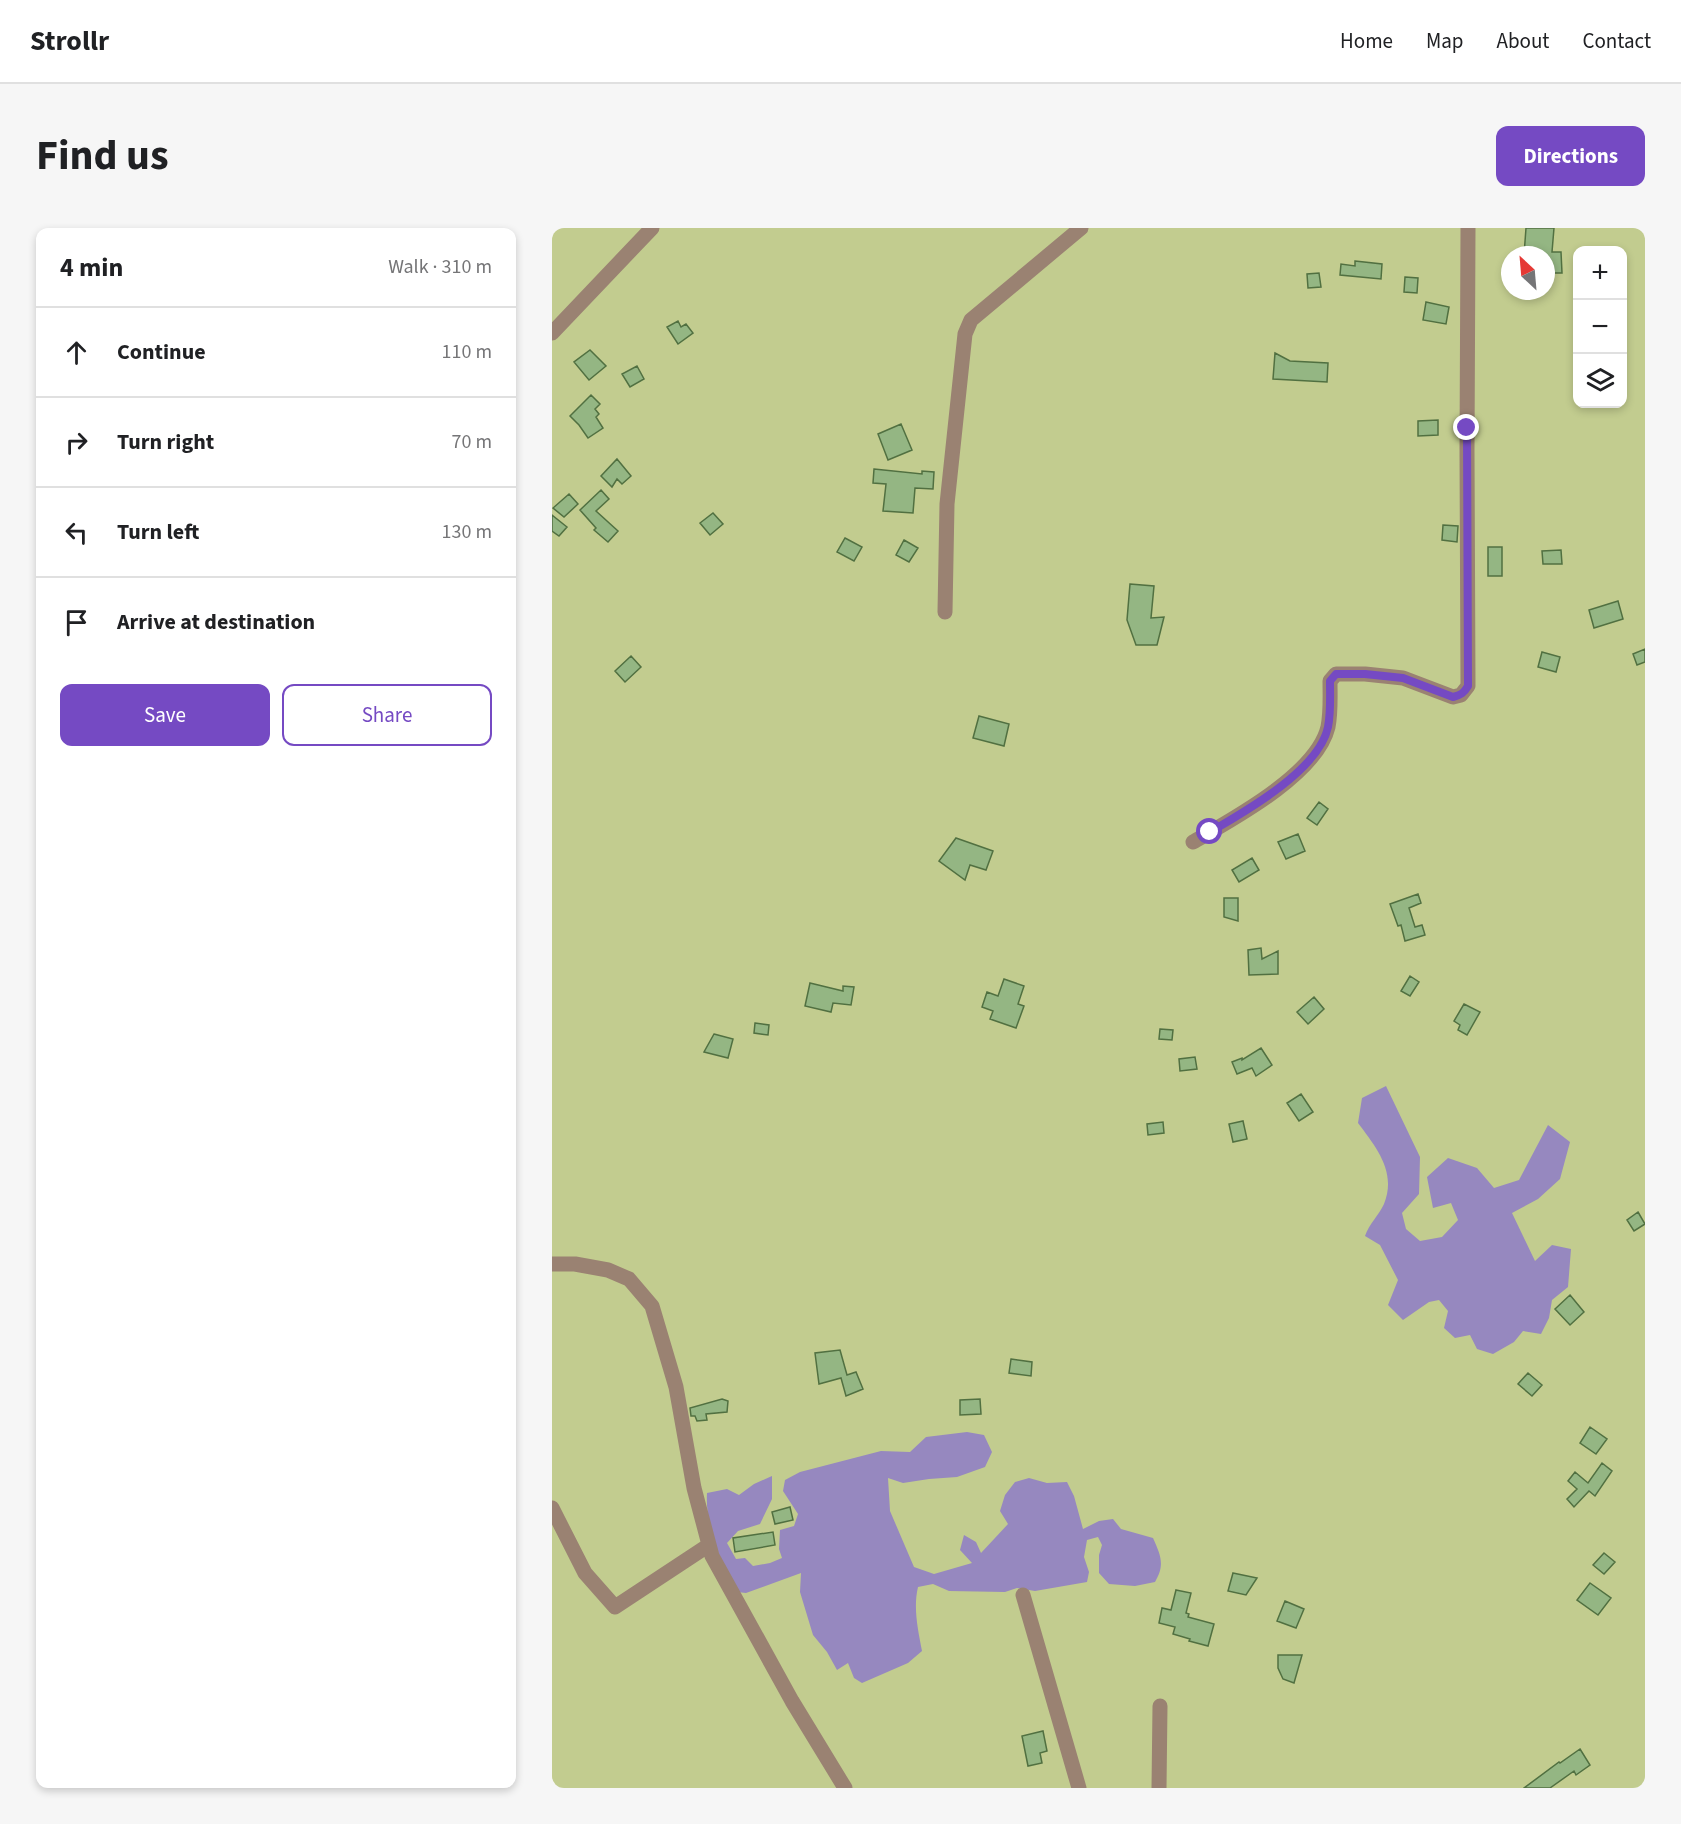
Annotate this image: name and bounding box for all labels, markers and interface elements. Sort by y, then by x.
text: Strollr [30,21,109,61]
text: Home [1340,26,1393,56]
text: Map [1426,26,1464,56]
text: About [1497,26,1549,56]
text: Contact [1582,26,1651,56]
text: Find us [36,126,169,186]
button: Directions [1496,126,1645,186]
north arrow [1501,246,1555,300]
map controls [1573,246,1627,408]
button: + [1573,246,1627,300]
text: 4 min [60,249,123,286]
text: Walk · 310 m [388,253,492,281]
button: − [1573,300,1627,354]
icon: ahead [60,336,93,369]
text: Continue [117,336,206,368]
text: 110 m [442,338,492,366]
button: layers [1573,354,1627,408]
route end [1453,414,1479,440]
icon: right [60,426,93,459]
text: Turn right [117,426,214,458]
text: 70 m [452,428,492,456]
icon: left [60,516,93,549]
text: Turn left [117,516,199,548]
text: 130 m [442,518,492,546]
icon: arrive [60,606,93,639]
text: Arrive at destination [117,606,315,638]
button: Save [60,684,270,746]
button: Share [282,684,492,746]
route start [1196,818,1222,844]

